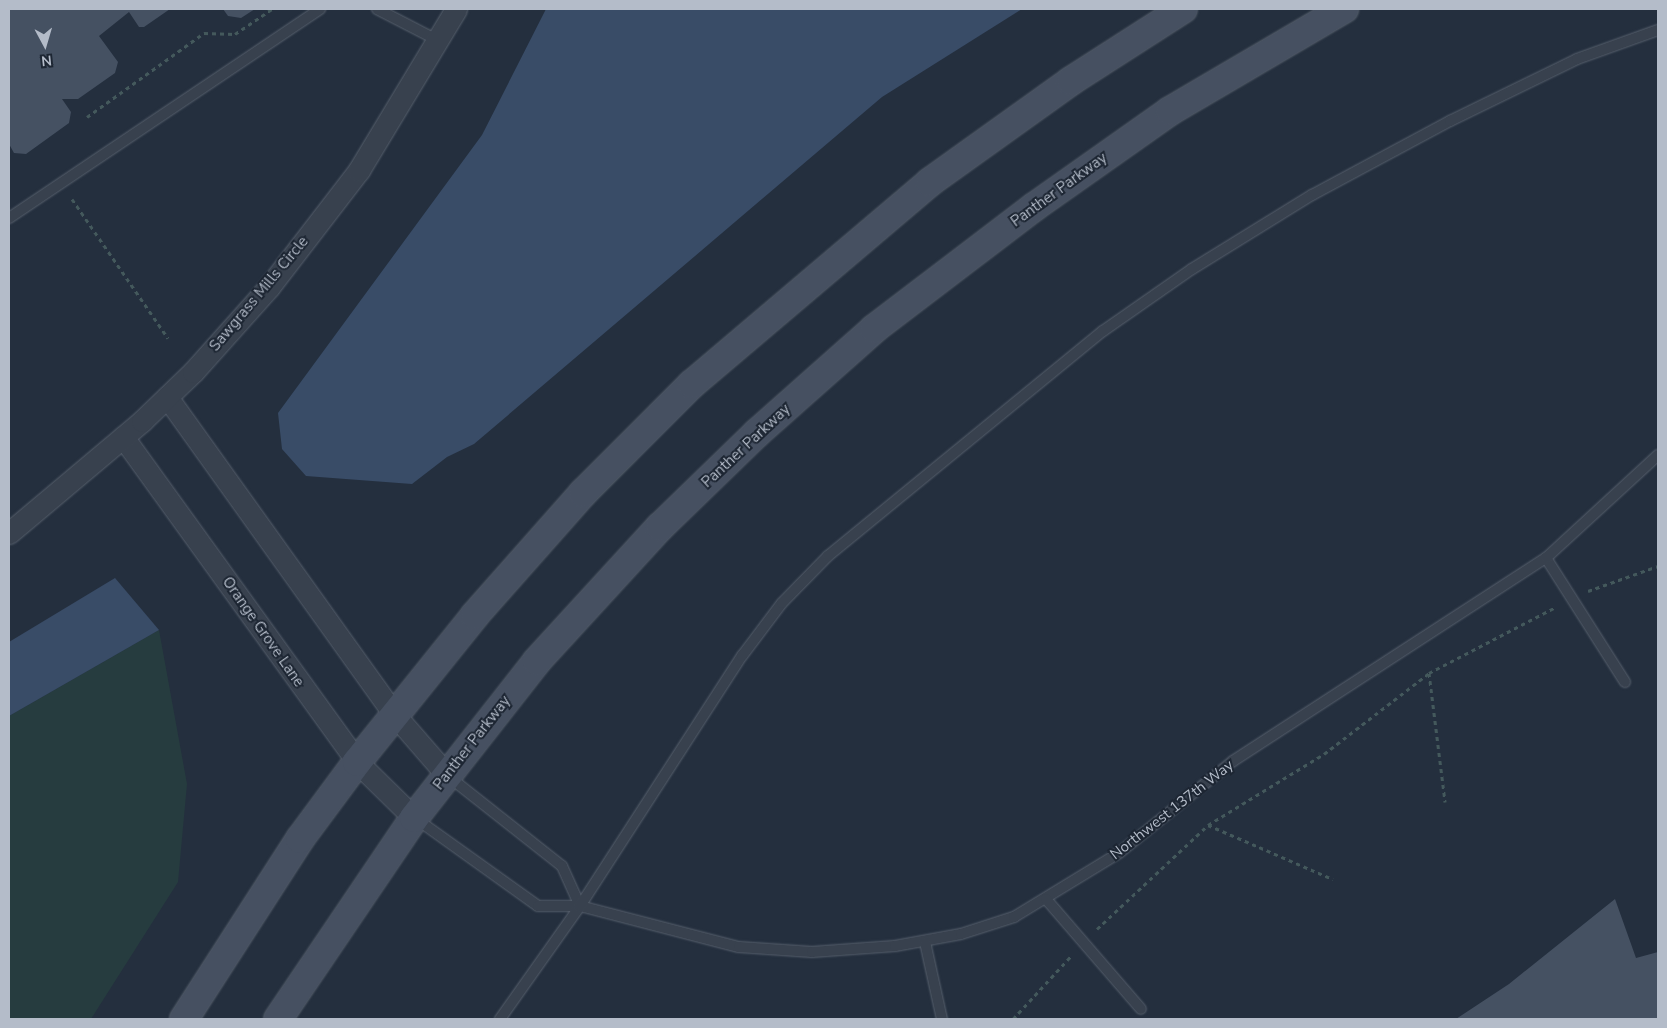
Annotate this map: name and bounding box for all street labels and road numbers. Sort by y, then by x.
street label: Panther Parkway [1007,149,1111,231]
street label: Sawgrass Mills Circle [206,233,312,355]
street label: Panther Parkway [698,400,794,492]
street label: Orange Grove Lane [218,573,308,691]
street label: Panther Parkway [430,692,514,794]
street label: Northwest 137th Way [1107,756,1237,864]

